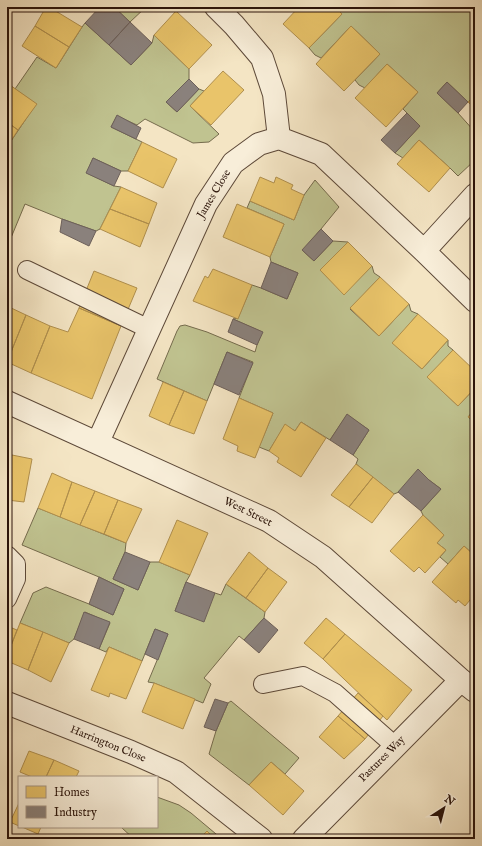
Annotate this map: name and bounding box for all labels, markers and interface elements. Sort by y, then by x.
street label: James Close [193,167,234,223]
street label: West Street [221,494,275,530]
street label: Harrington Close [68,722,148,766]
street label: Pastures Way [356,733,408,785]
legend [18,776,158,828]
text: Homes [54,785,90,800]
north arrow [424,788,464,828]
text: N [441,792,458,809]
text: Industry [54,805,97,820]

